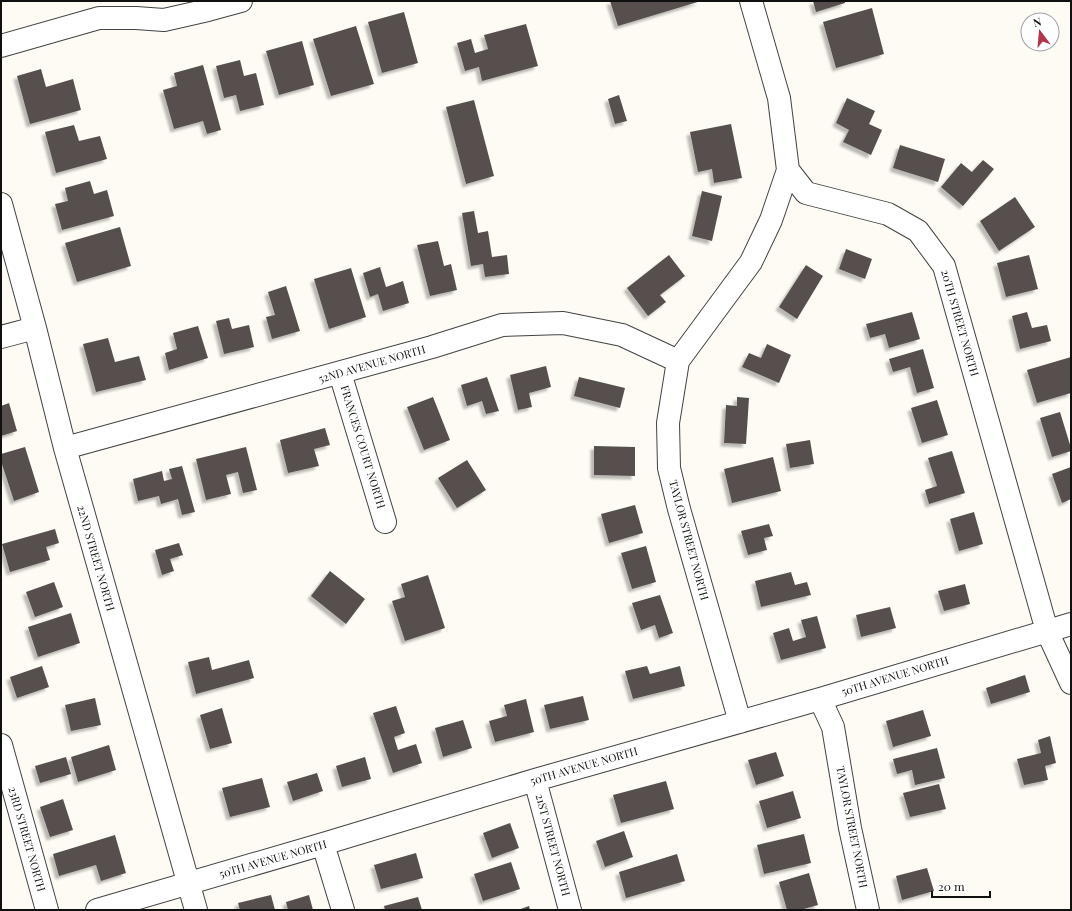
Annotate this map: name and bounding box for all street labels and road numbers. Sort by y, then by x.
street label: 20TH STREET NORTH [938,268,983,378]
street label: 52ND AVENUE NORTH [317,341,427,386]
street label: FRANCES COURT NORTH [338,383,389,510]
street label: TAYLOR STREET NORTH [666,478,713,602]
street label: 22ND STREET NORTH [74,503,119,613]
street label: 50TH AVENUE NORTH [839,652,950,699]
street label: 50TH AVENUE NORTH [528,743,639,788]
street label: TAYLOR STREET NORTH [833,765,872,889]
street label: 23RD STREET NORTH [5,785,50,893]
street label: 21ST STREET NORTH [533,792,574,898]
street label: 50TH AVENUE NORTH [217,836,328,881]

